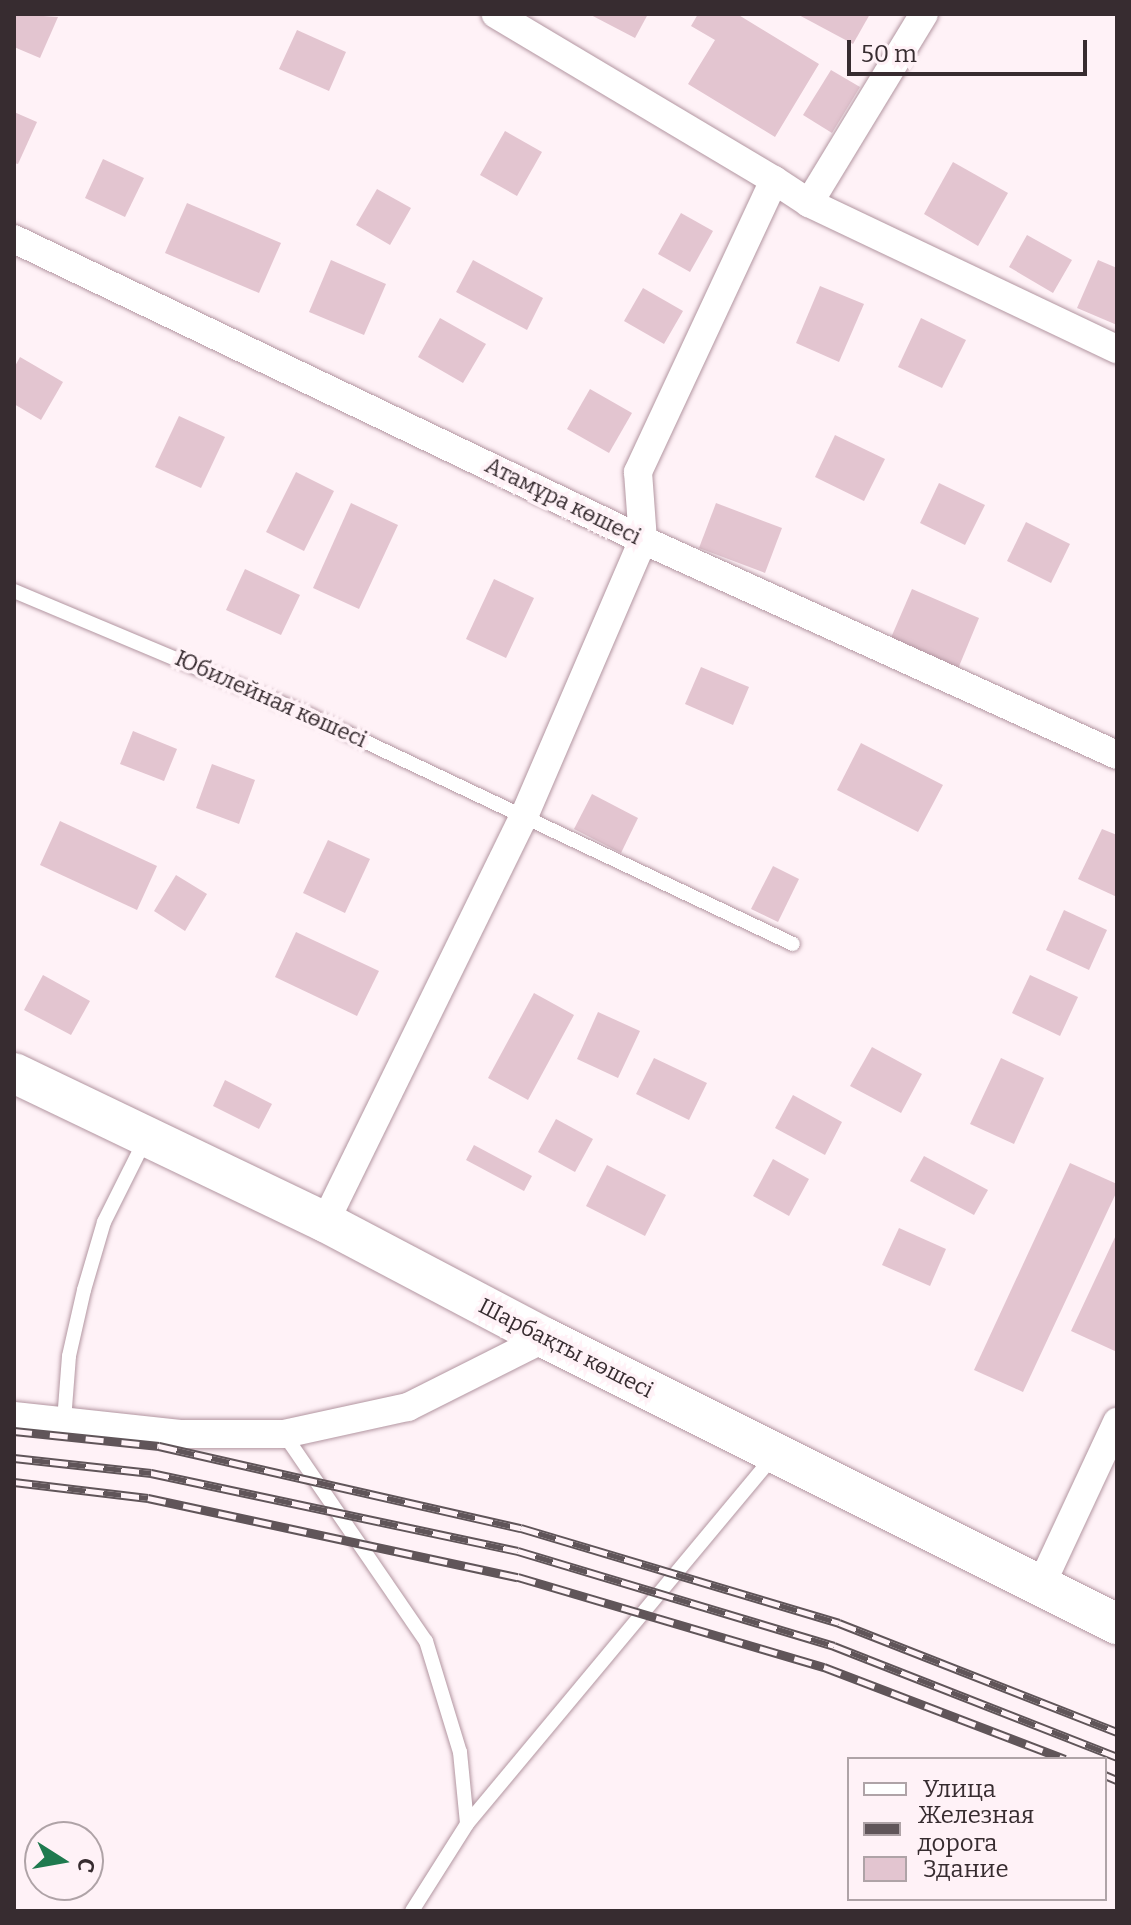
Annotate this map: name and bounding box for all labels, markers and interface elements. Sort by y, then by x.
scale bar [851,24,1091,74]
text: 50 m [861,40,917,68]
street label: Атамұра көшесі [481,452,645,550]
street label: Юбилейная көшесі [171,645,371,753]
street label: Шарбақты көшесі [474,1293,658,1403]
legend [847,1757,1107,1901]
text: Улица [923,1775,996,1803]
text: Железная дорога [917,1801,1034,1857]
north arrow [24,1821,104,1901]
text: Здание [923,1855,1009,1883]
text: С [72,1856,101,1875]

